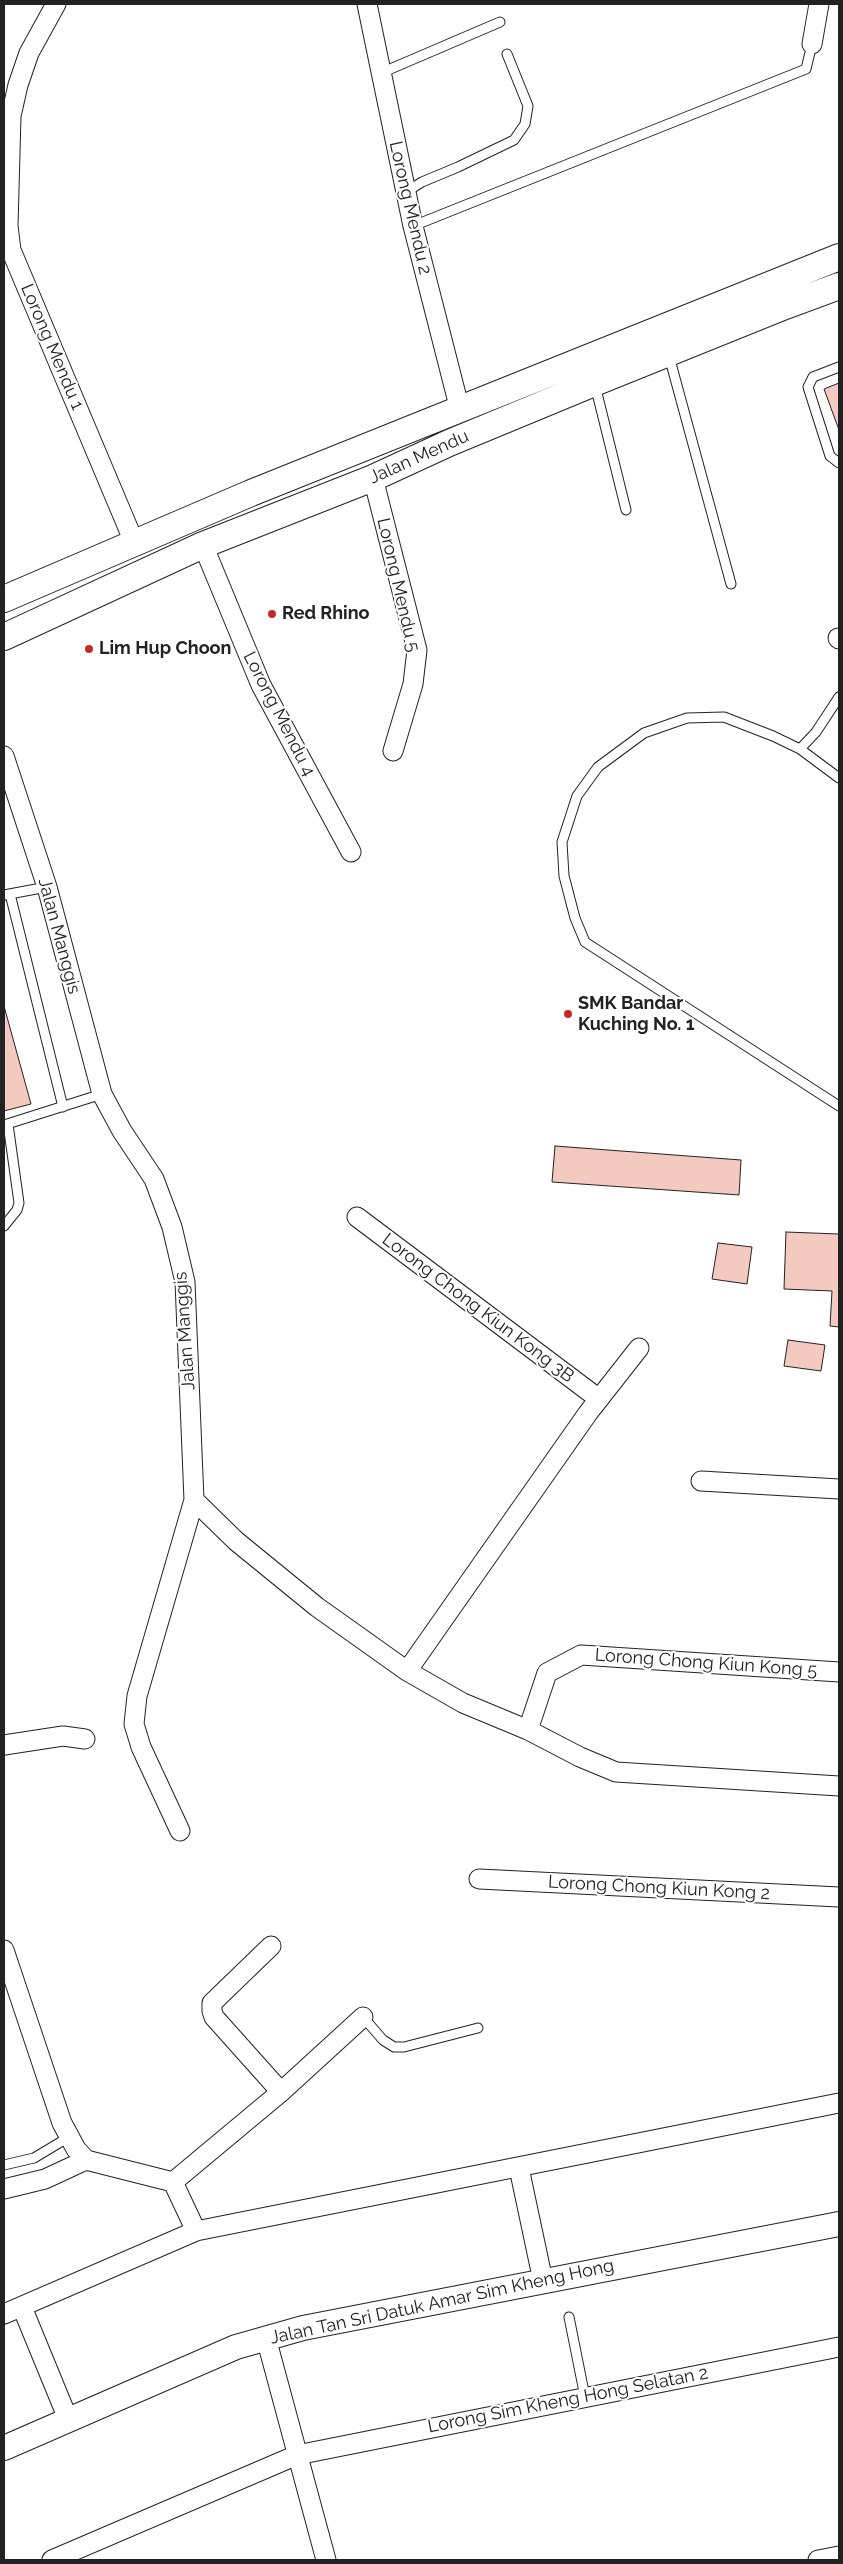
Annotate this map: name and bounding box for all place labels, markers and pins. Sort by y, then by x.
place label: Red Rhino [282,603,369,625]
marker: Red Rhino [266,608,278,620]
place label: Lim Hup Choon [99,638,231,660]
marker: Lim Hup Choon [83,643,95,655]
place label: SMK Bandar Kuching No. 1 [578,993,695,1036]
marker: SMK Bandar Kuching No. 1 [562,1008,574,1020]

